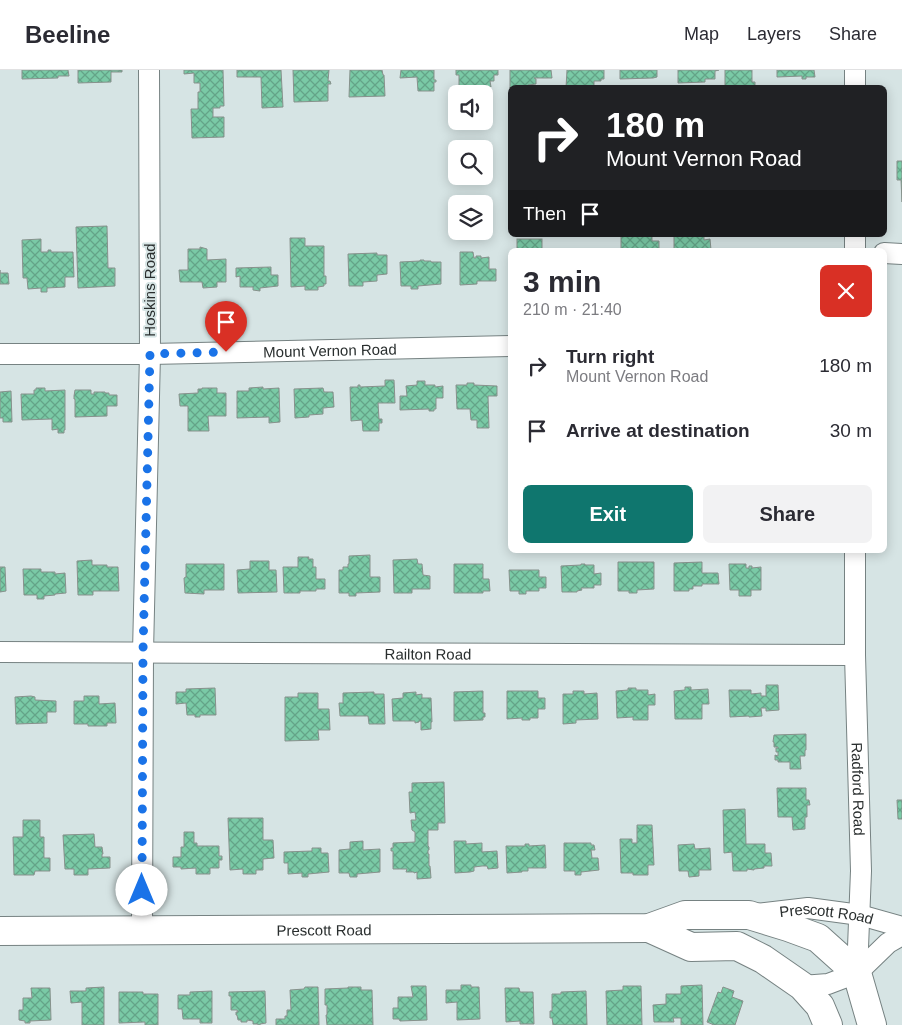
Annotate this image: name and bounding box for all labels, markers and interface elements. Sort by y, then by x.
text: Beeline [25,21,110,48]
text: Map [684,24,719,44]
text: Layers [747,24,801,44]
text: Share [829,24,877,44]
map controls [448,85,493,240]
button: sound [448,85,493,130]
icon: right [523,105,588,170]
text: 180 m [606,105,705,144]
button: search [448,140,493,185]
text: Mount Vernon Road [606,146,802,171]
button: layers [448,195,493,240]
icon: arrive [576,200,604,228]
text: Then [523,203,566,224]
street label: Hoskins Road [141,243,158,337]
text: 3 min [523,265,601,298]
button: close [820,265,872,317]
pin [205,301,247,352]
text: 210 m · 21:40 [523,301,622,318]
icon: arrive [212,308,240,336]
street label: Mount Vernon Road [263,340,397,360]
text: Turn right [566,346,654,367]
icon: right [523,352,551,380]
text: 180 m [819,355,872,376]
text: Mount Vernon Road [566,368,708,385]
icon: arrive [523,417,551,445]
text: Arrive at destination [566,420,750,441]
text: 30 m [830,420,872,441]
button: Exit [523,485,693,543]
button: Share [703,485,872,543]
street label: Railton Road [385,645,471,662]
street label: Radford Road [849,742,869,836]
position arrow [115,863,167,915]
street label: Prescott Road [778,899,876,927]
street label: Prescott Road [276,921,372,938]

